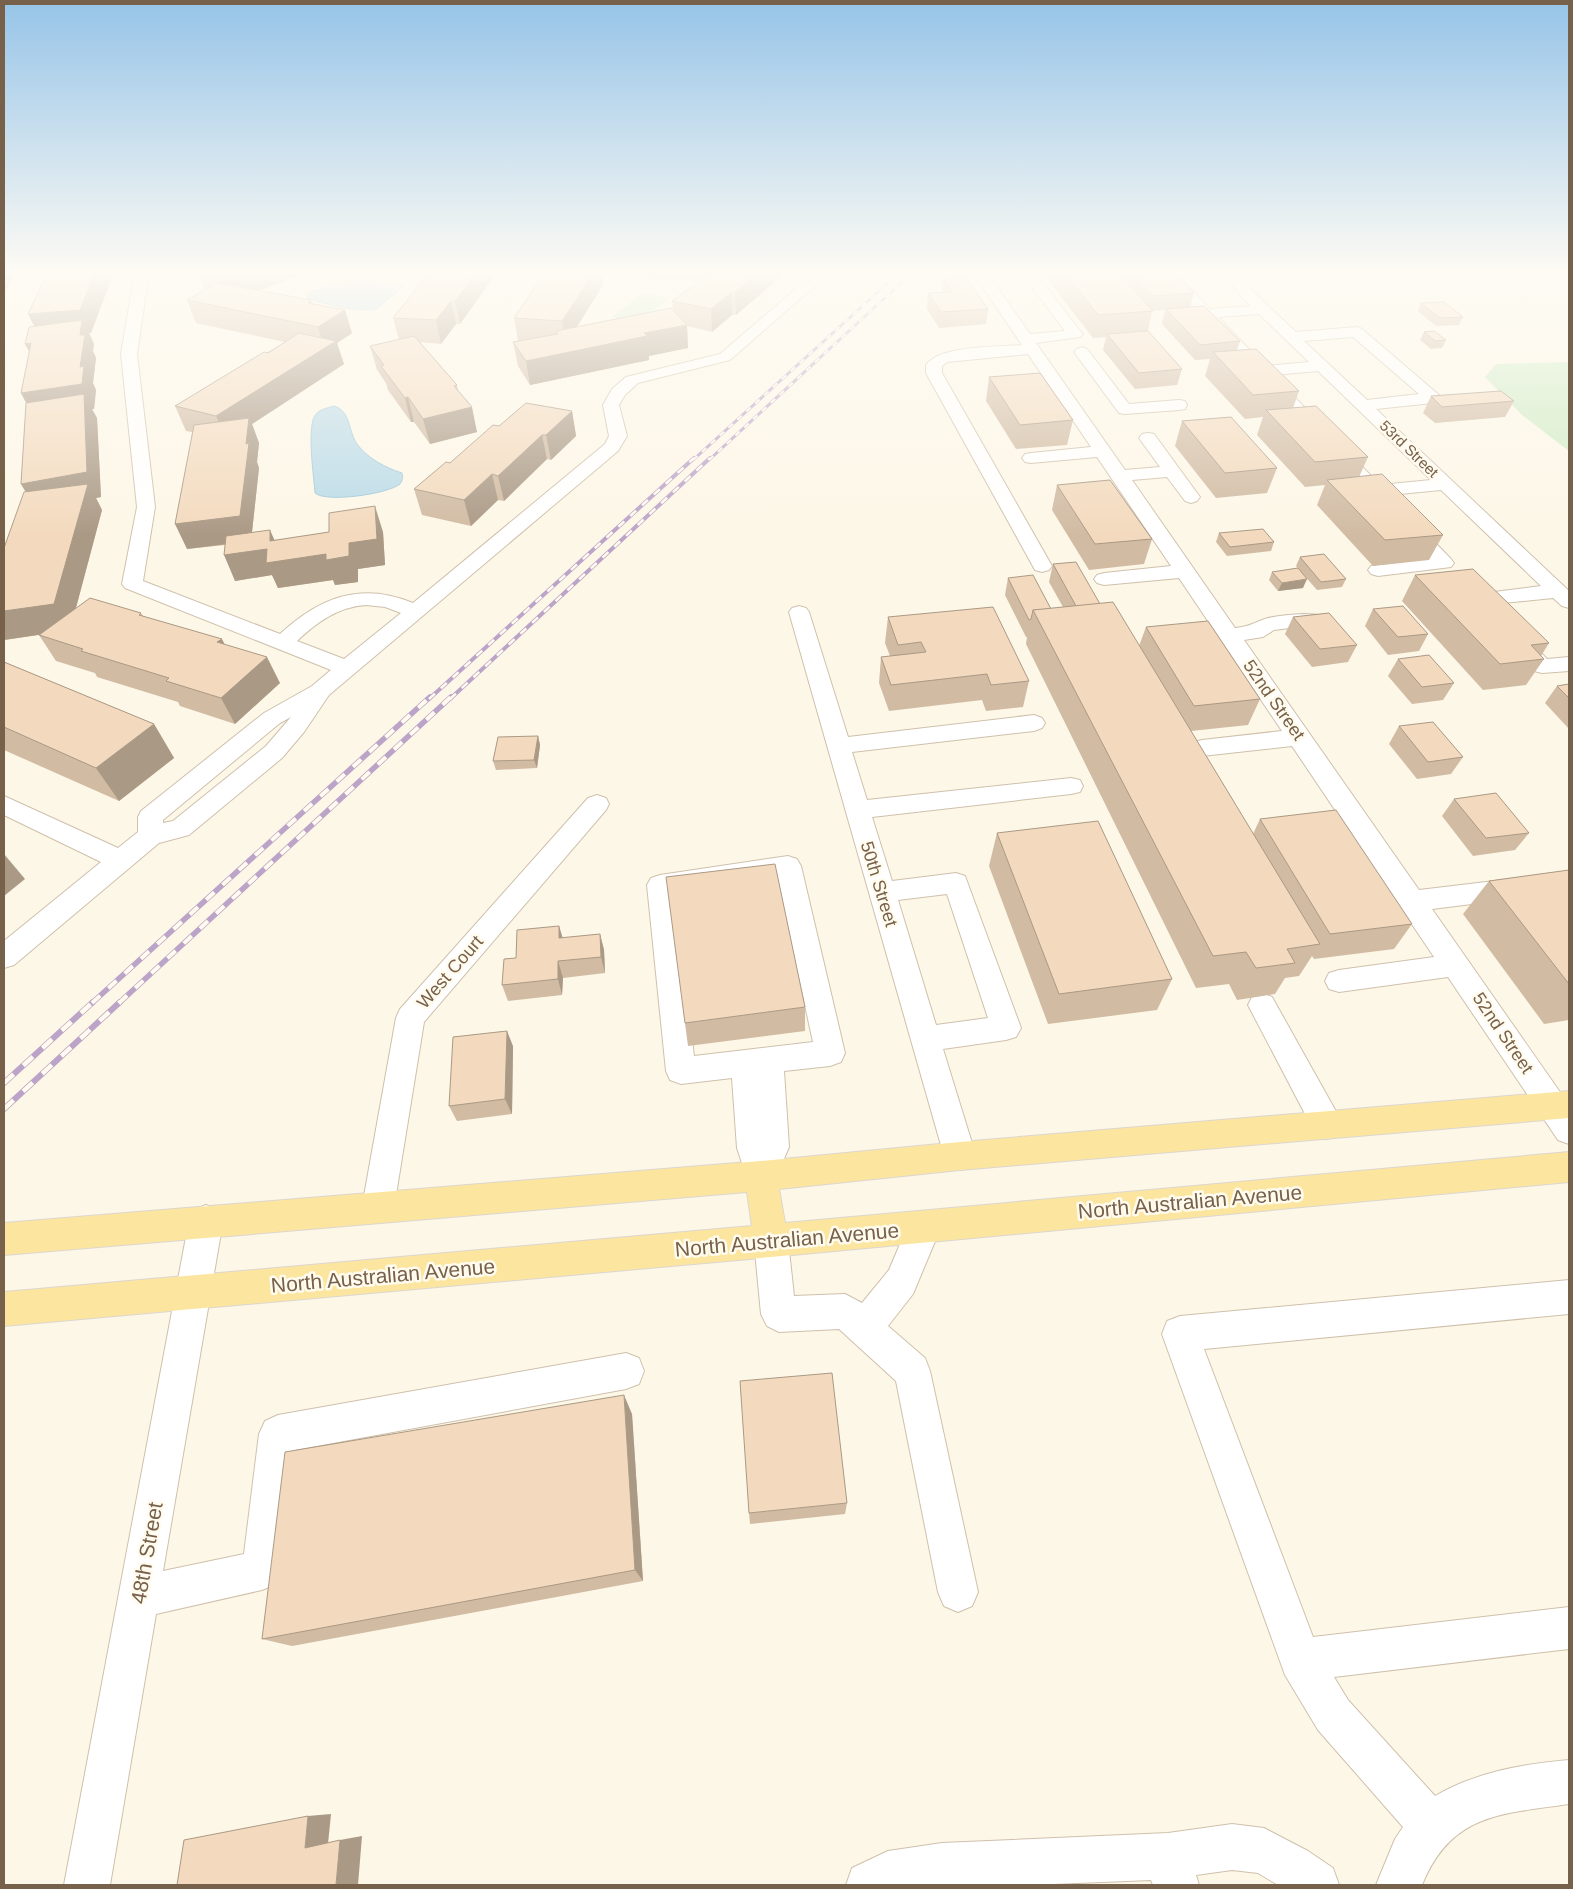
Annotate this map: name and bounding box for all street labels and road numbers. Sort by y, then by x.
street label: 53rd Street [1377,417,1443,481]
street label: 52nd Street [1239,656,1309,744]
street label: 50th Street [857,839,901,929]
street label: West Court [413,932,487,1012]
street label: 52nd Street [1469,989,1537,1077]
street label: North Australian Avenue [1077,1180,1303,1223]
street label: North Australian Avenue [674,1218,900,1261]
street label: North Australian Avenue [270,1254,496,1297]
street label: 48th Street [126,1500,167,1605]

